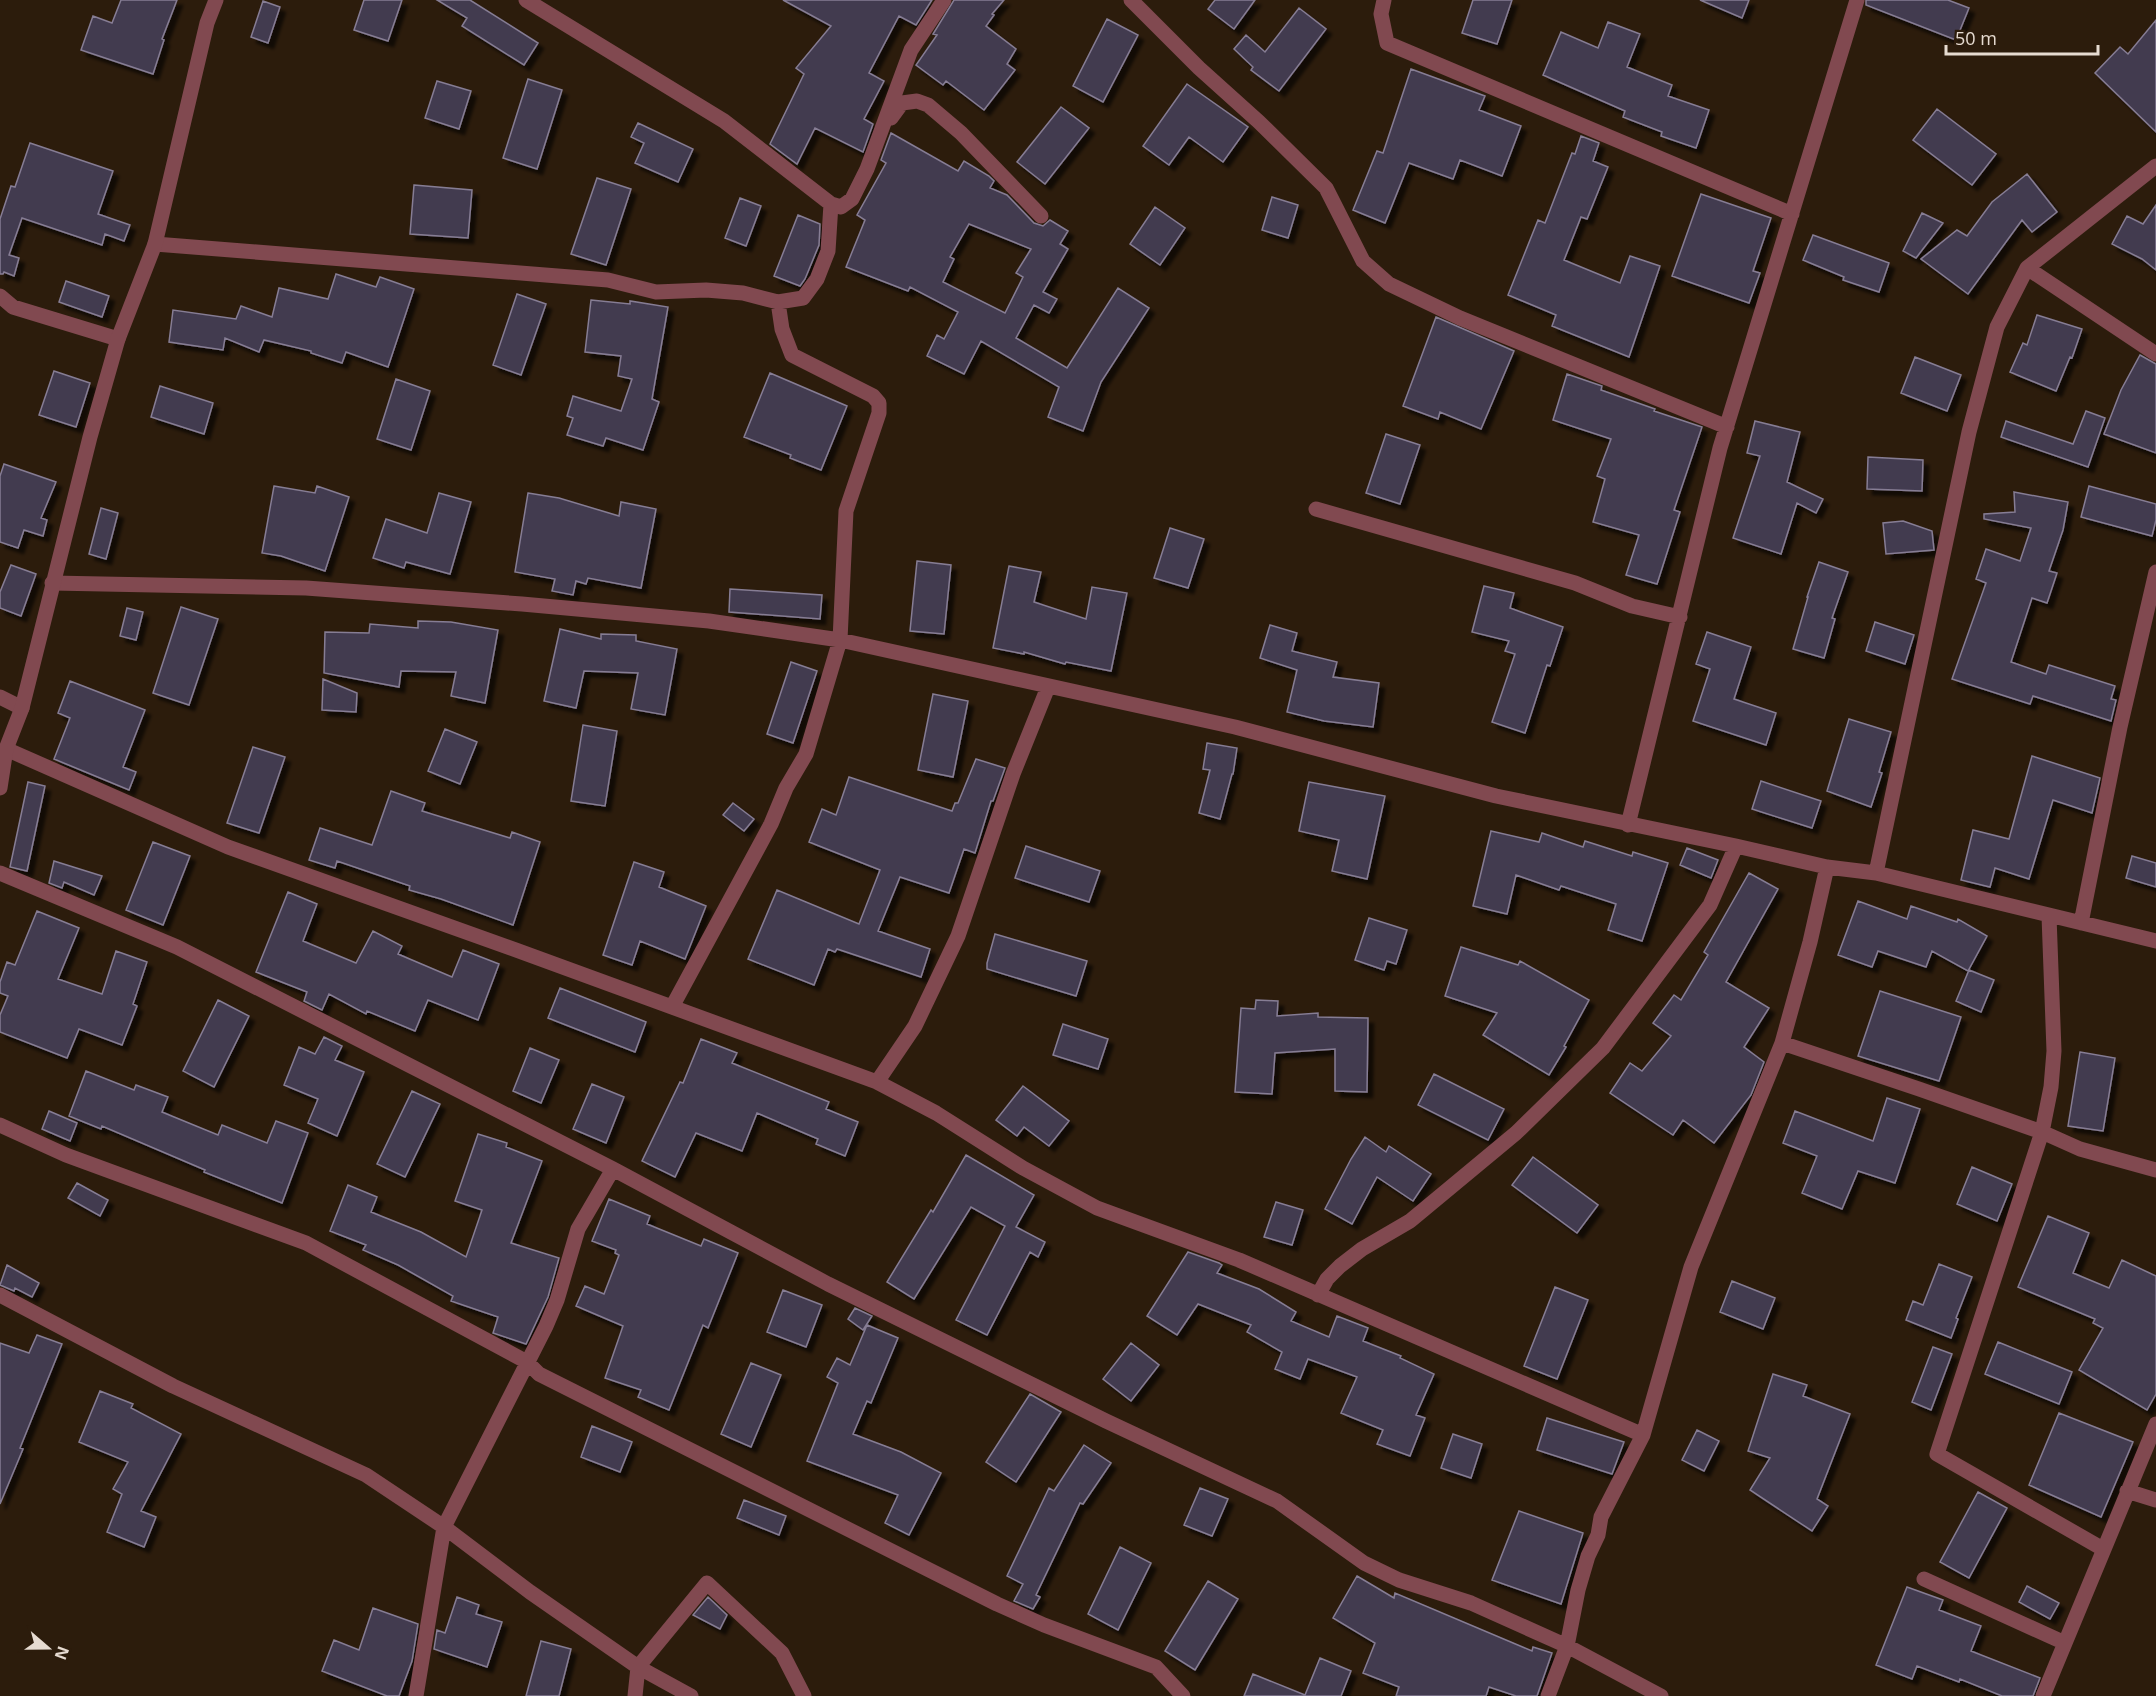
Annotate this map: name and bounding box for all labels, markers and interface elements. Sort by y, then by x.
scale bar [1946,18,2098,56]
text: 50 m [1955,26,1997,50]
north arrow [18,1618,78,1678]
text: N [50,1643,75,1663]

